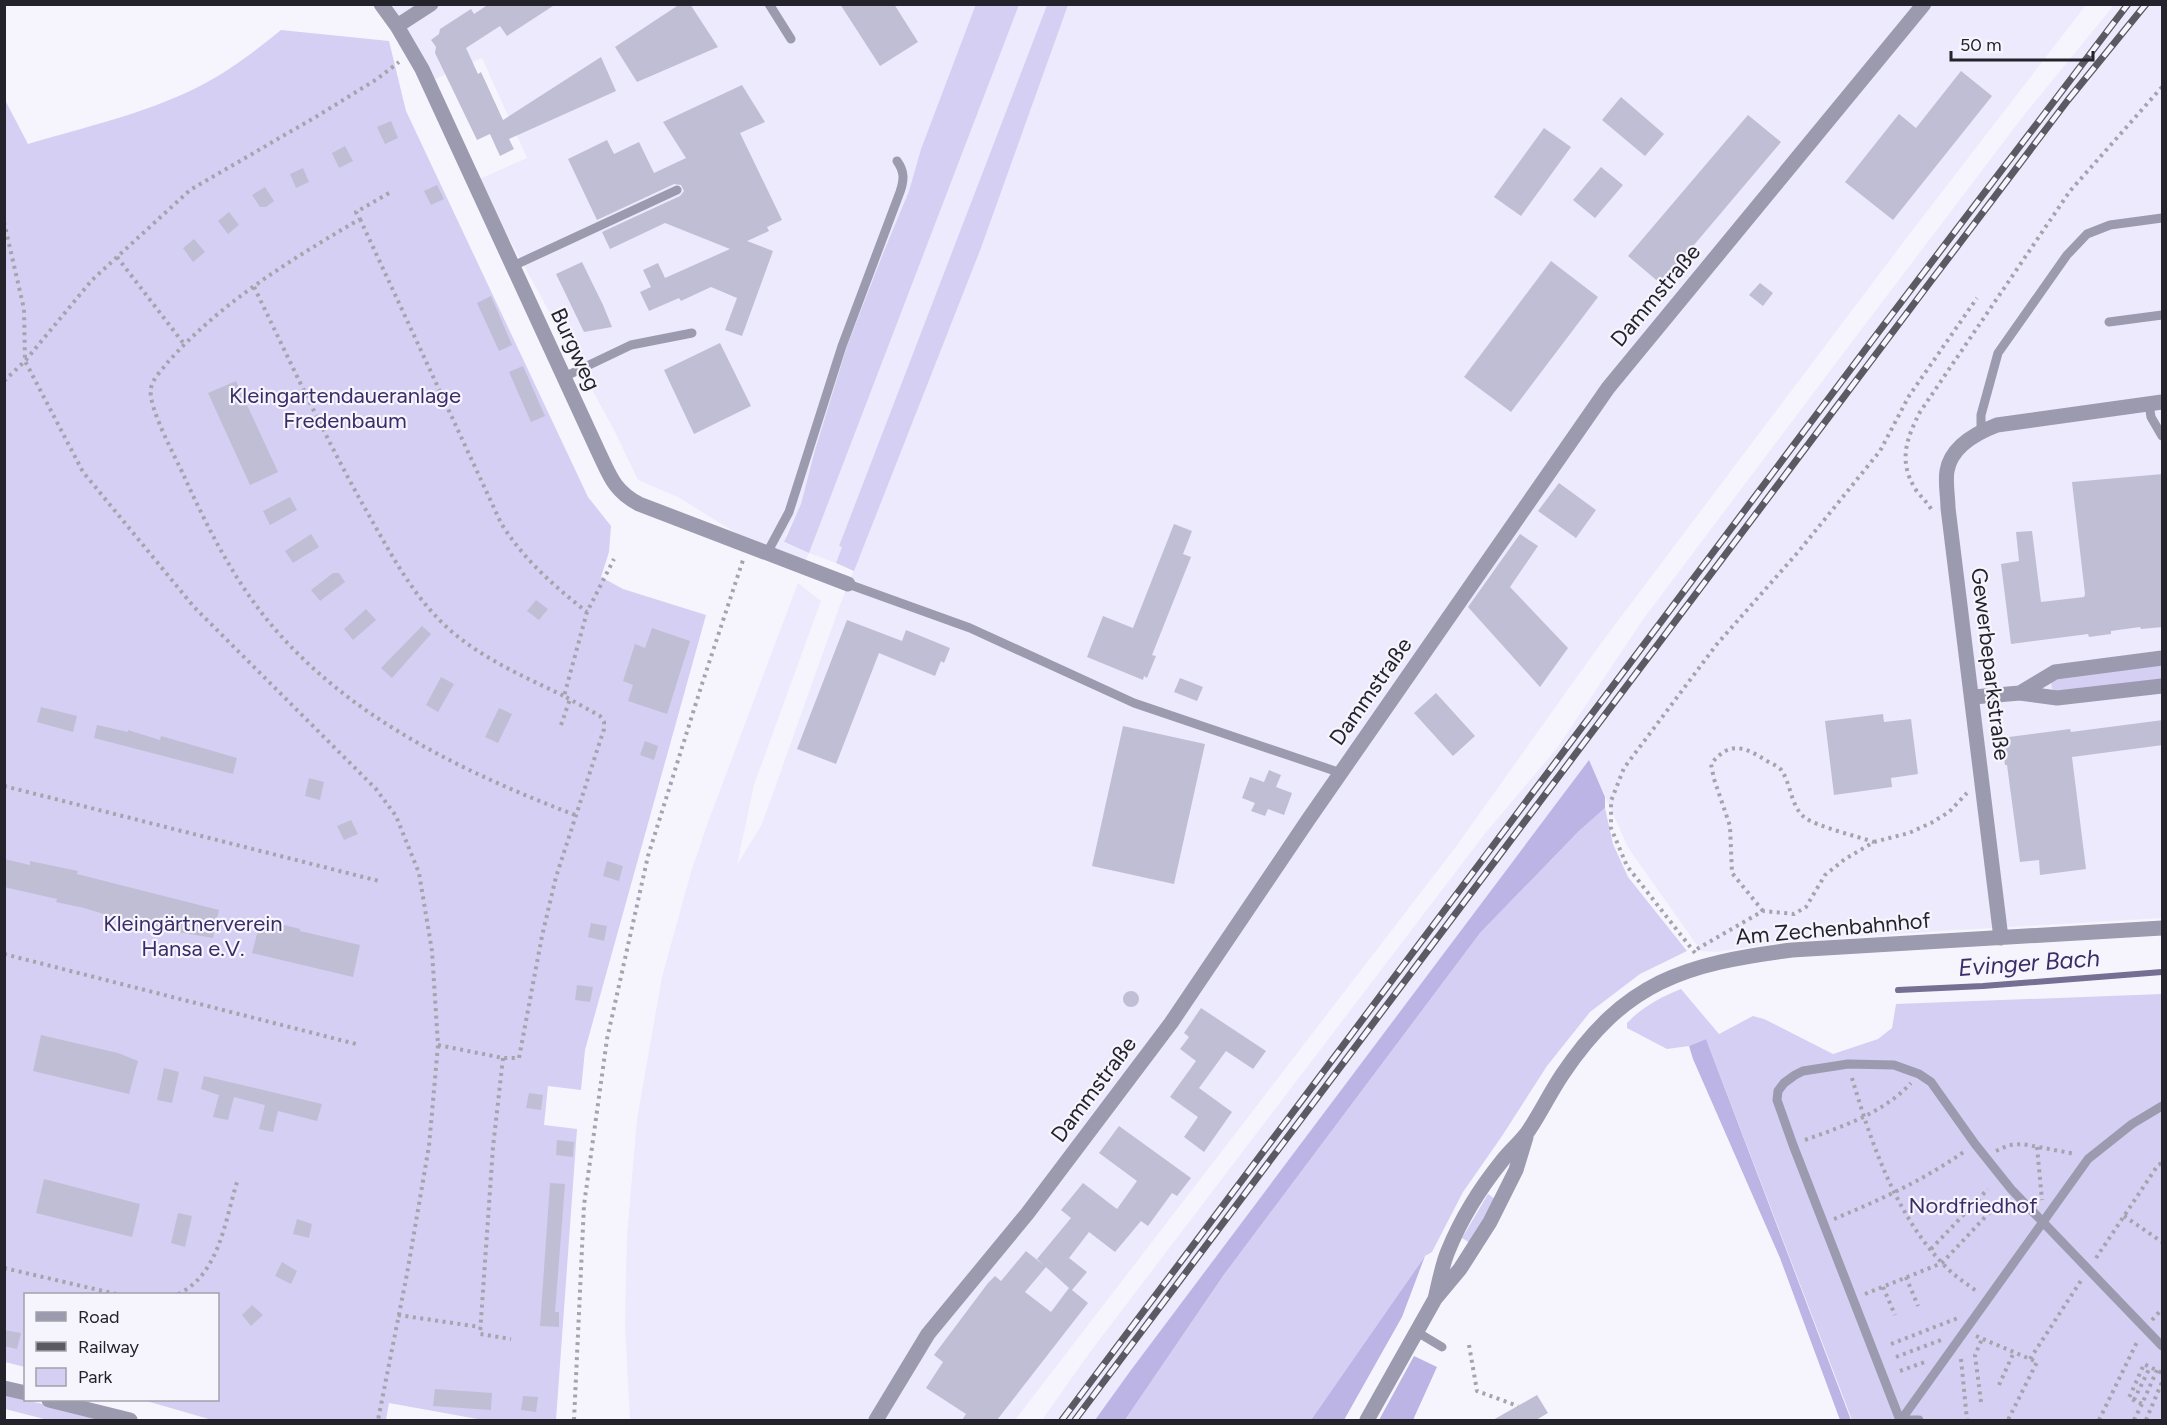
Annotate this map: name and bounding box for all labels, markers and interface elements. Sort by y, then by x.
scale bar [1951,24,2094,62]
text: 50 m [1960,34,2002,56]
street label: Dammstraße [1605,239,1706,352]
street label: Burgweg [545,304,606,395]
park label: Kleingartendaueranlage Fredenbaum [229,382,461,434]
street label: Gewerbeparkstraße [1965,566,2016,762]
street label: Dammstraße [1323,632,1417,750]
street label: Am Zechenbahnhof [1735,906,1932,950]
park label: Kleingärtnerverein Hansa e.V. [103,910,283,962]
water label: Evinger Bach [1957,943,2101,982]
street label: Dammstraße [1045,1031,1142,1148]
park label: Nordfriedhof [1909,1192,2038,1219]
legend [24,1293,219,1401]
text: Road [78,1306,119,1328]
text: Railway [78,1336,140,1358]
text: Park [78,1366,113,1388]

